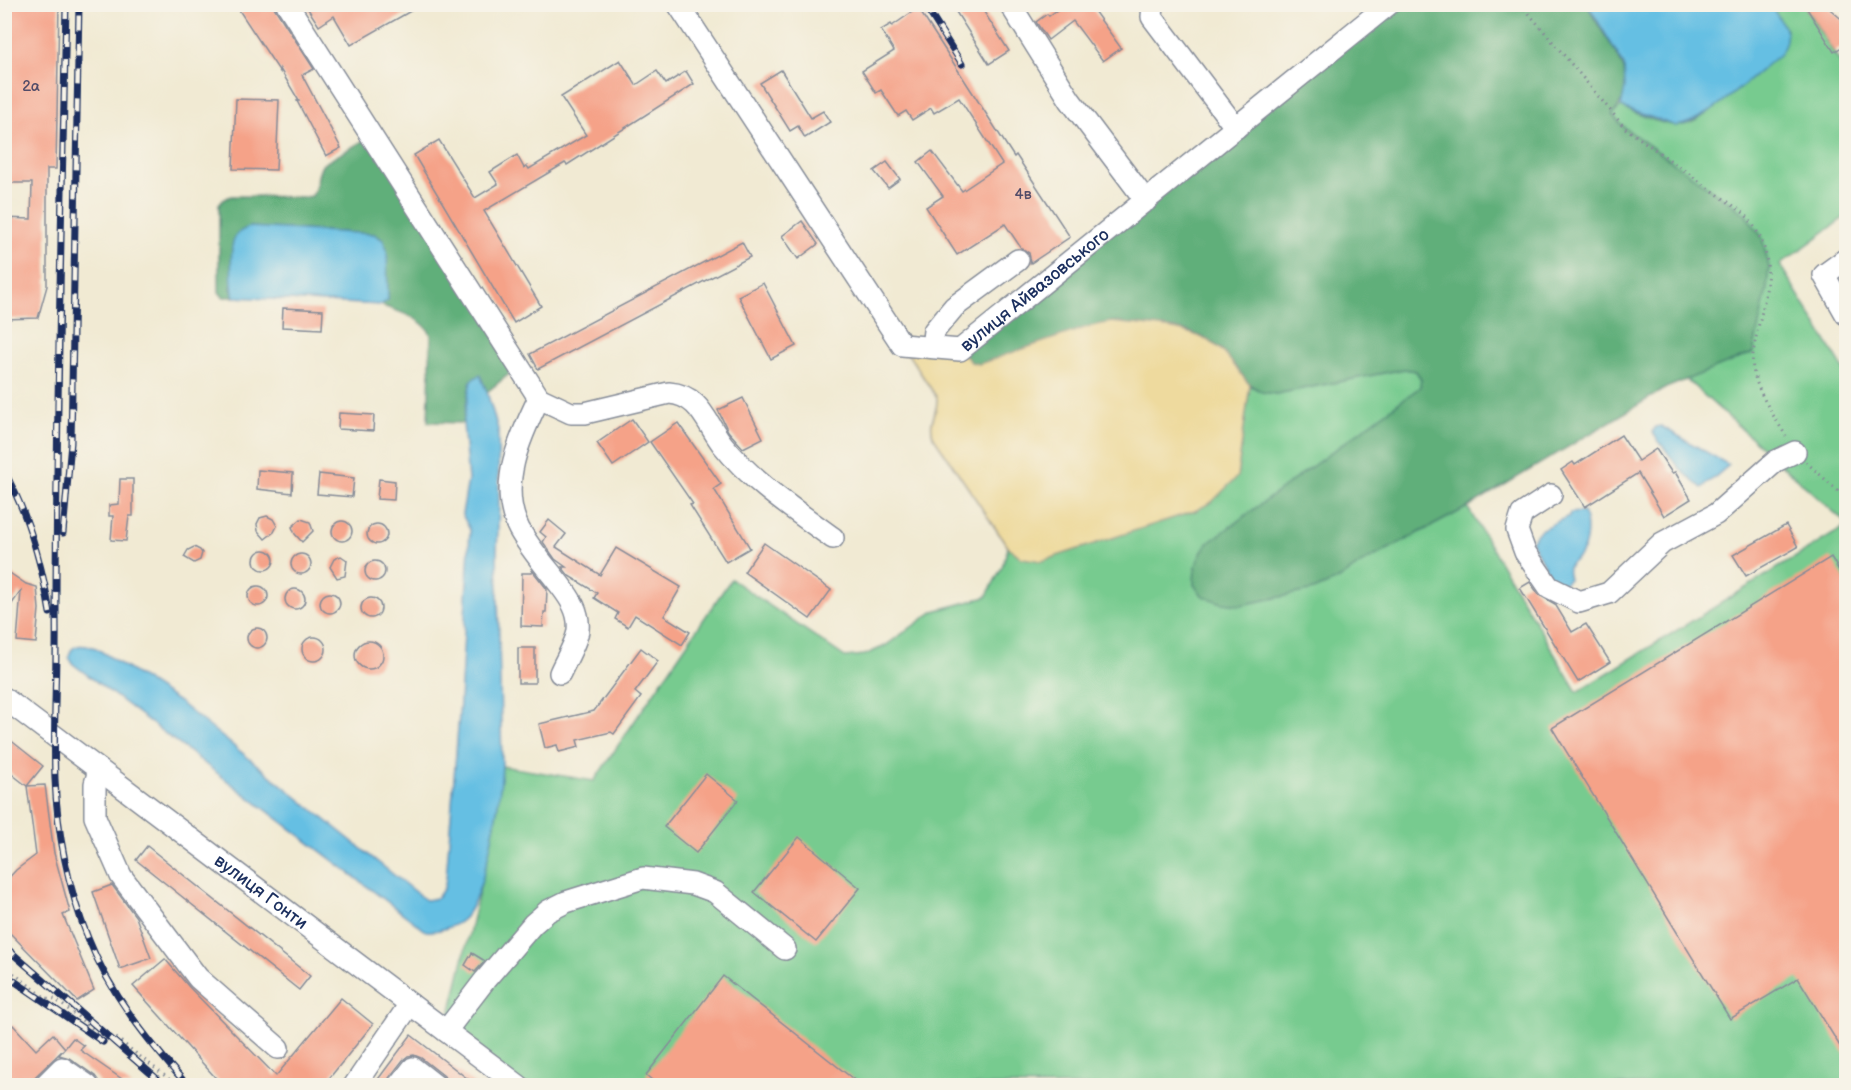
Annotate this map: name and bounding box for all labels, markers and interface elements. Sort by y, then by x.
house number: 2а [22,77,40,96]
house number: 4в [1015,185,1032,204]
street label: вулиця Айвазовського [956,224,1113,356]
street label: вулиця Гонти [210,850,312,934]

